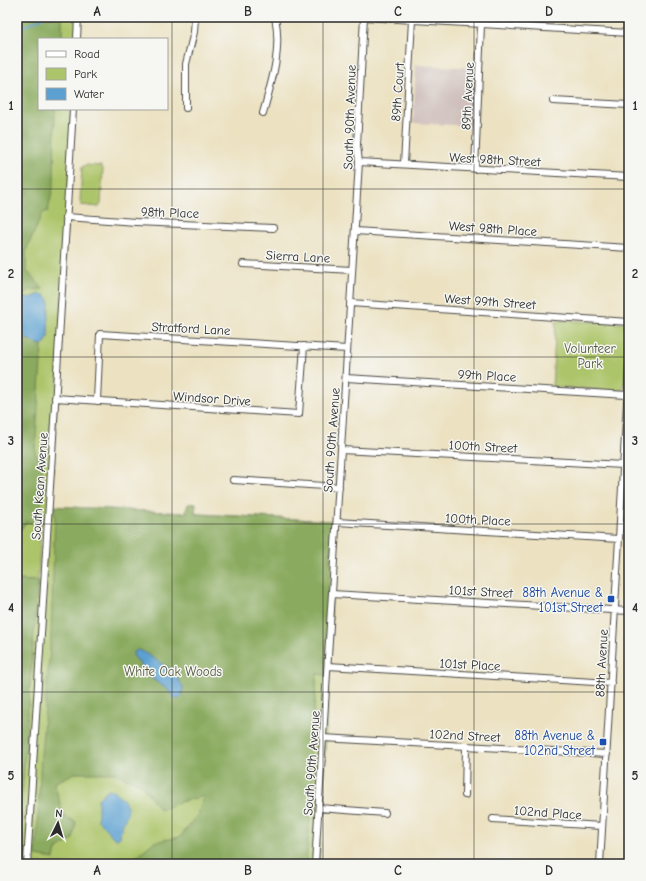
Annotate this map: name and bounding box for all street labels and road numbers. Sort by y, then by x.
street label: 89th Court [388,61,407,122]
street label: 89th Avenue [458,61,477,130]
street label: South 90th Avenue [340,64,359,170]
street label: West 98th Street [449,150,542,169]
street label: 98th Place [141,204,200,221]
street label: West 98th Place [448,218,538,239]
street label: Sierra Lane [265,247,331,266]
street label: West 99th Street [444,291,538,312]
street label: Stratford Lane [151,319,231,338]
street label: 99th Place [457,366,517,385]
street label: South 90th Avenue [320,387,343,493]
street label: Windsor Drive [173,388,252,409]
street label: South Kean Avenue [28,431,51,540]
street label: 100th Street [448,437,519,456]
street label: 100th Place [445,510,512,529]
street label: 101st Street [449,582,515,601]
street label: 88th Avenue [592,628,611,697]
street label: 101st Place [439,655,501,674]
street label: South 90th Avenue [300,710,323,816]
street label: 102nd Street [429,726,502,745]
street label: 102nd Place [514,803,583,822]

